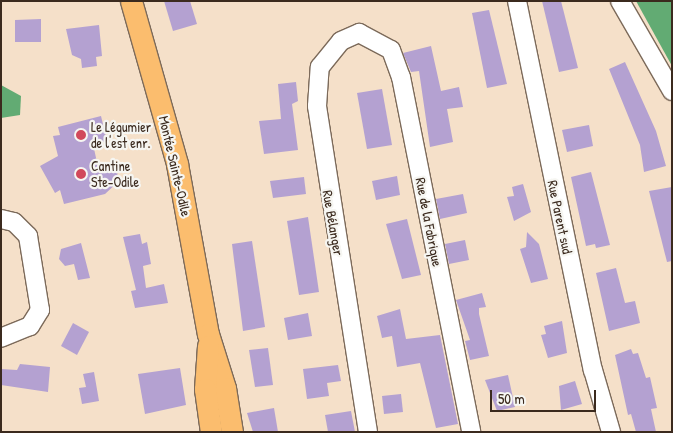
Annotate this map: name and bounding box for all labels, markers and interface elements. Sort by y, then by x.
street label: Montée Sainte-Odile [155,114,195,218]
place label: Le Légumier de l'est enr. [91,119,151,152]
marker: Le Légumier de l'est enr. [75,129,87,141]
place label: Cantine Ste-Odile [91,158,139,190]
marker: Cantine Ste-Odile [75,168,87,180]
street label: Rue de la Fabrique [412,176,446,268]
street label: Rue Parent sud [544,179,576,255]
street label: Rue Bélanger [319,189,347,257]
scale bar [493,380,599,412]
text: 50 m [498,388,525,409]

